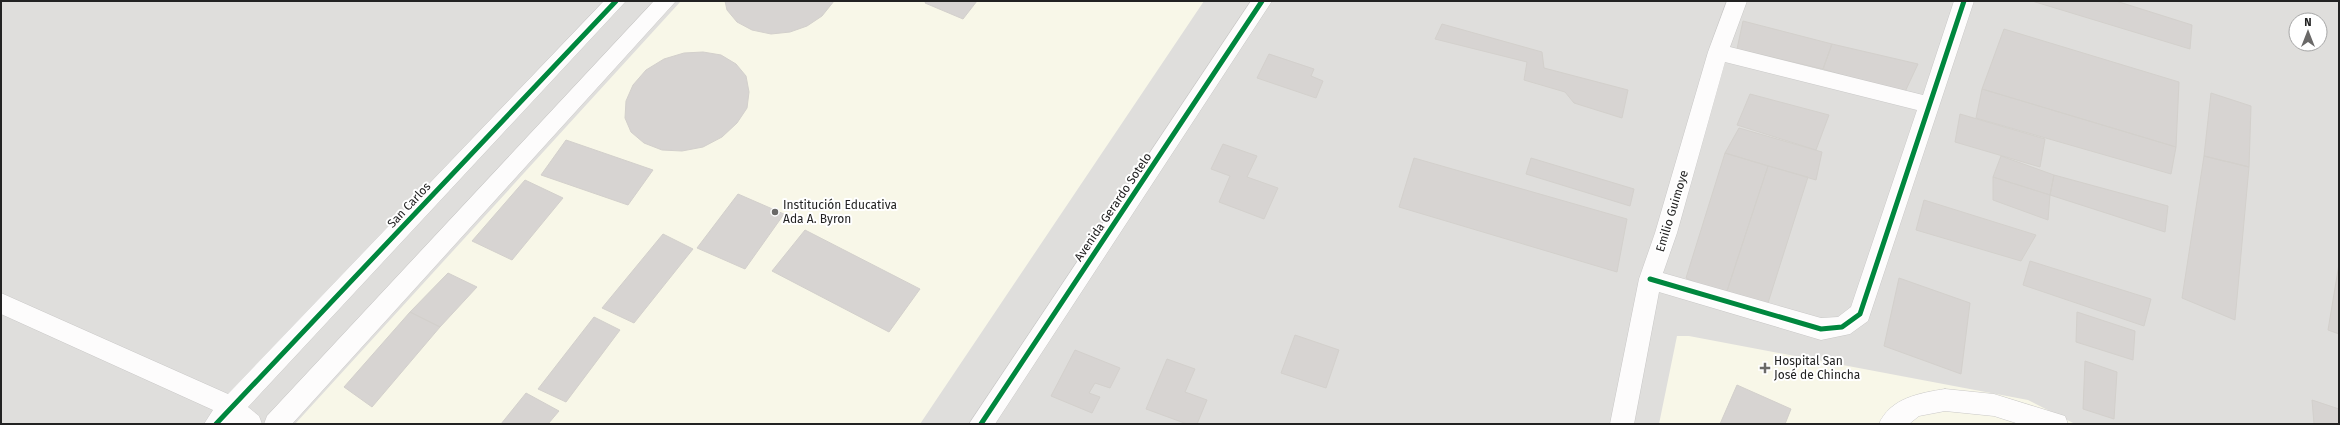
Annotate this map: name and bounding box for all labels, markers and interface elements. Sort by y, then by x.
north arrow [2288,12,2328,52]
text: N [2304,16,2312,29]
street label: Avenida Gerardo Sotelo [1071,150,1155,264]
street label: Emilio Guimoye [1653,168,1691,254]
street label: San Carlos [384,179,434,231]
place label: Institución Educativa Ada A. Byron [783,198,897,226]
marker: Institución Educativa Ada A. Byron [770,207,780,217]
place label: Hospital San José de Chincha [1774,354,1860,382]
marker: Hospital San José de Chincha [1759,362,1771,374]

